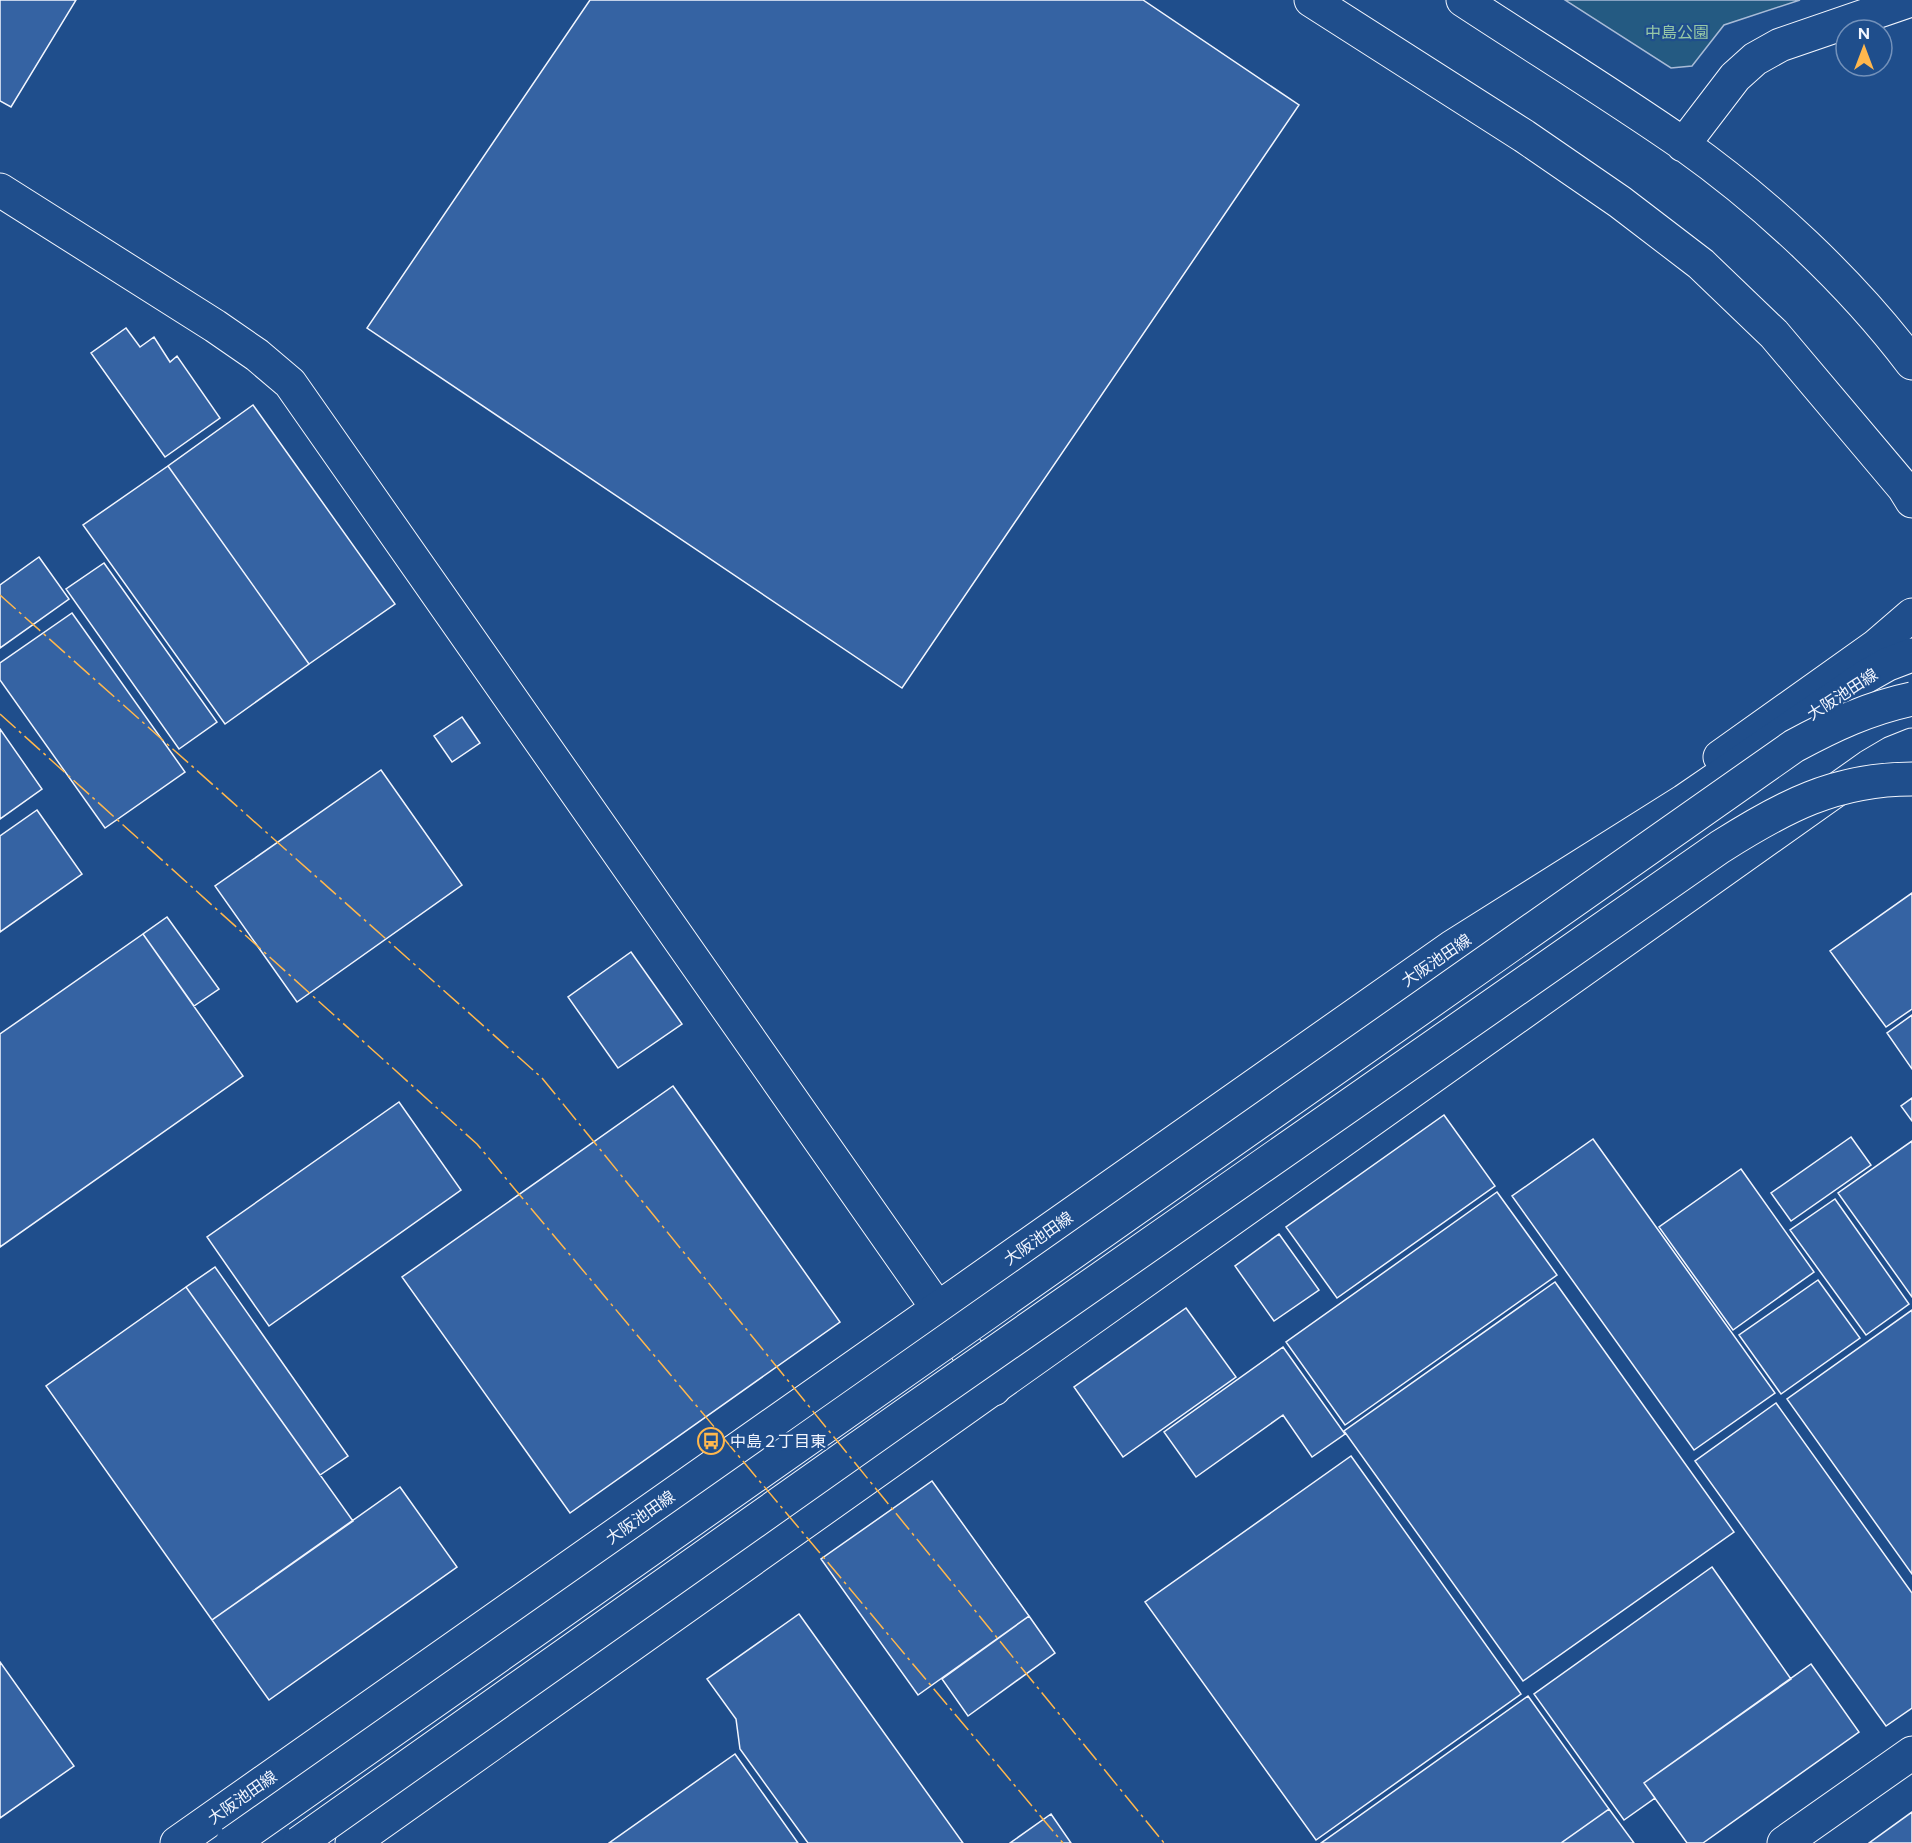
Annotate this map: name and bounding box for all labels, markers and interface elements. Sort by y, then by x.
north arrow [1834,18,1894,78]
park label: 中島公園 [1645,23,1709,42]
text: N [1858,24,1870,43]
street label: 大阪池田線 [1804,665,1881,724]
street label: 大阪池田線 [1398,930,1475,991]
street label: 大阪池田線 [1000,1208,1077,1269]
bus stop icon: 中島２丁目東 [696,1426,726,1456]
place label: 中島２丁目東 [730,1432,826,1451]
street label: 大阪池田線 [602,1487,679,1548]
street label: 大阪池田線 [204,1767,281,1828]

